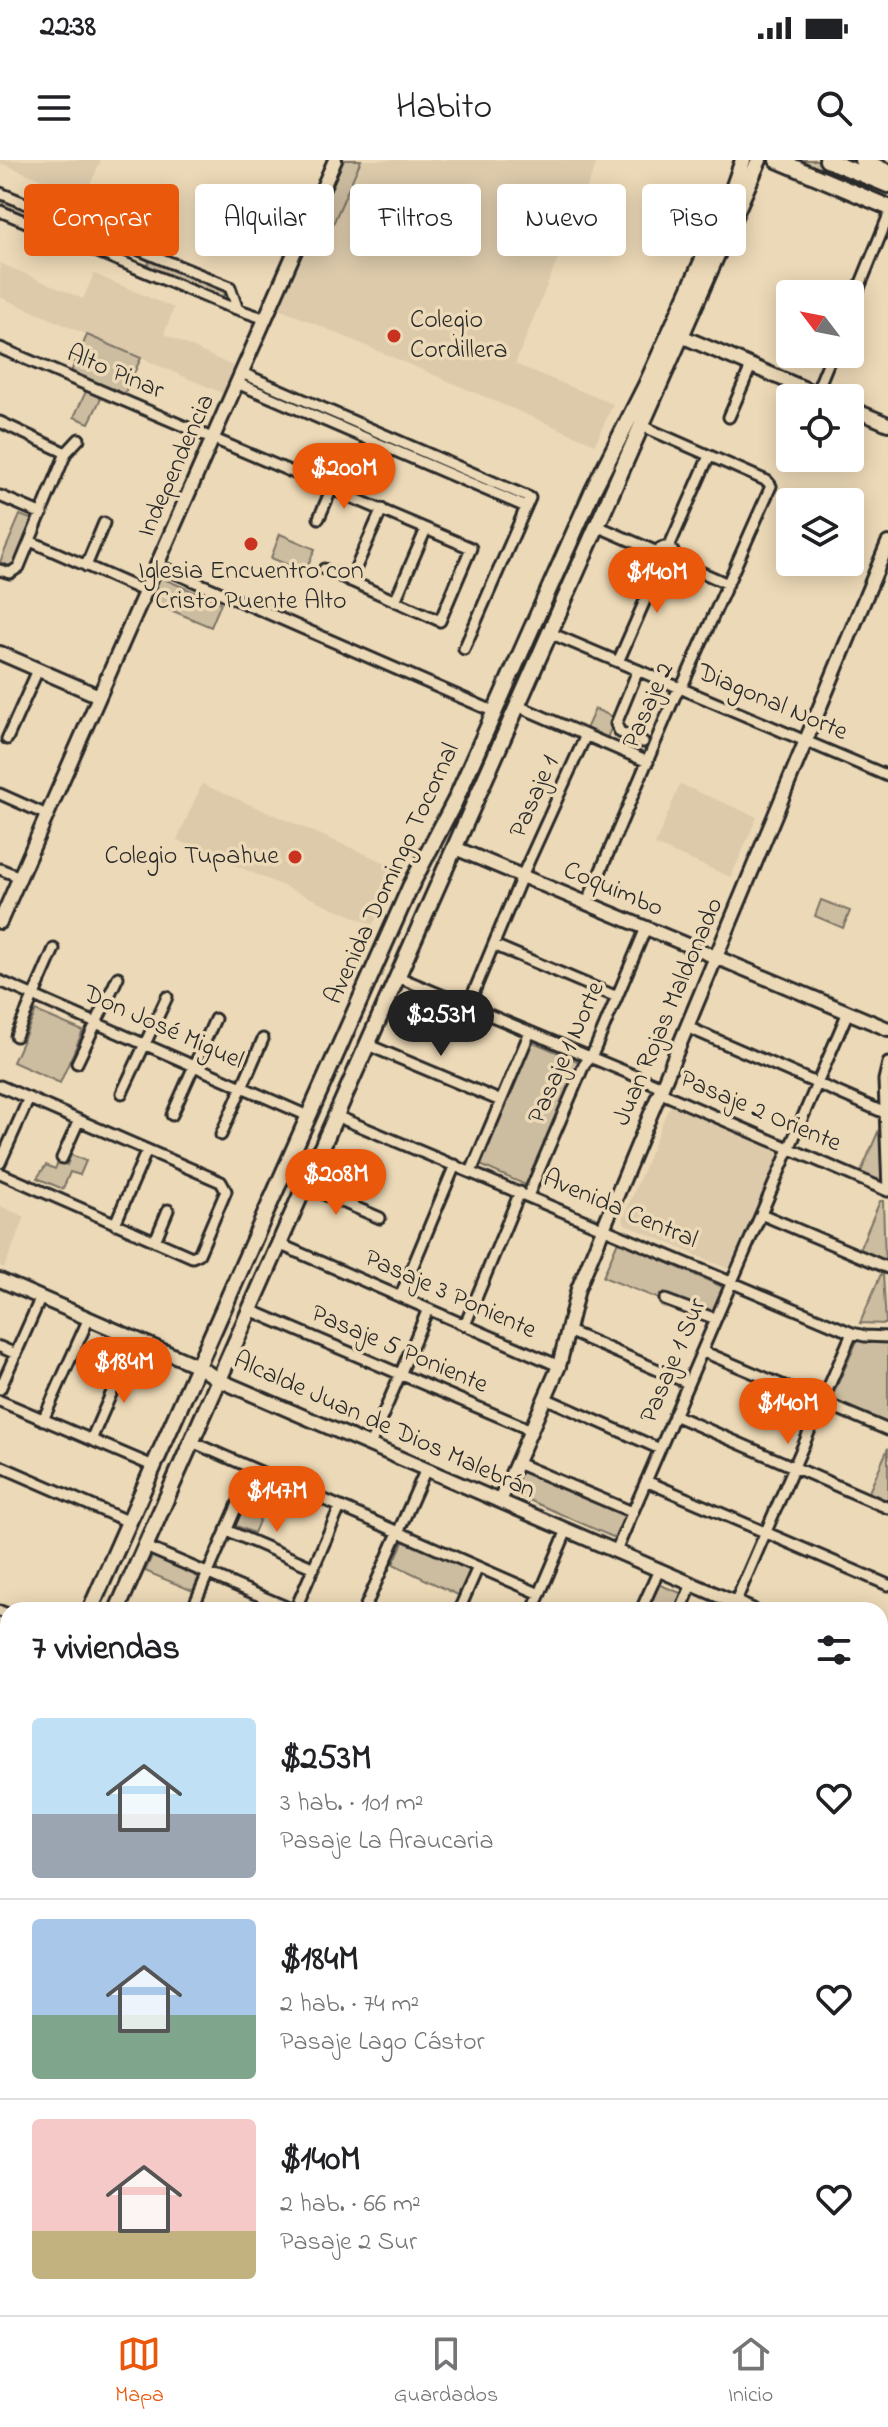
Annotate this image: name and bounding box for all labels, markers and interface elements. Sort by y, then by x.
text: 22:38 [40,6,96,50]
text: Habito [396,82,492,135]
icon: menu [32,86,76,130]
icon: search [812,86,856,130]
chip: Comprar [24,184,179,256]
chip: Alquilar [195,184,334,256]
chip: Filtros [350,184,481,256]
chip: Nuevo [497,184,626,256]
chip: Piso [642,184,746,256]
north arrow [776,280,864,368]
map controls [776,280,864,576]
place label: Colegio Cordillera [410,302,508,370]
marker: Colegio Cordillera [385,327,403,345]
street label: Alto Pinar [61,336,170,411]
button: locate [776,384,864,472]
street label: Independencia [128,388,226,544]
pin: $200M [288,443,400,511]
text: $200M [311,450,377,488]
button: layers [776,488,864,576]
marker: Iglesia Encuentro con Cristo Puente Alto [242,535,260,553]
pin: $140M [601,547,713,615]
place label: Iglesia Encuentro con Cristo Puente Alto [138,553,364,621]
text: $140M [626,554,688,592]
street label: Diagonal Norte [690,654,854,752]
street label: Pasaje 2 [613,657,685,755]
street label: Avenida Domingo Tocornal [316,737,470,1011]
street label: Pasaje 1 [500,750,570,844]
place label: Colegio Tupahue [104,838,279,876]
marker: Colegio Tupahue [286,848,304,866]
street label: Coquimbo [557,852,669,928]
street label: Juan Rojas Maldonado [604,892,734,1132]
street label: Don José Miguel [76,975,250,1080]
street label: Pasaje 1 Norte [519,975,615,1130]
pin: $253M [385,990,497,1058]
text: $253M [406,997,476,1035]
street label: Pasaje 2 Oriente [673,1061,847,1163]
pin: $208M [280,1149,392,1217]
text: $208M [303,1156,369,1194]
street label: Avenida Central [537,1160,703,1260]
street label: Pasaje 3 Poniente [358,1240,542,1350]
street label: Pasaje 1 Sur [631,1292,718,1429]
street label: Pasaje 5 Poniente [305,1296,494,1405]
pin: $184M [68,1337,180,1405]
street label: Alcalde Juan de Dios Malebrán [227,1342,541,1510]
text: $184M [94,1344,154,1382]
pin: $140M [732,1378,844,1446]
text: $140M [757,1385,819,1423]
pin: $147M [221,1466,333,1534]
text: $147M [246,1473,308,1511]
text: 7 viviendas [32,1625,180,1675]
icon: filters [812,1628,856,1672]
text: $253M [280,1735,372,1785]
icon: home [96,1750,192,1846]
icon: heart [812,1776,856,1820]
text: 3 hab. · 101 m² [280,1785,423,1823]
text: Pasaje La Araucaria [280,1823,494,1861]
text: $184M [280,1936,359,1986]
icon: home [96,1951,192,2047]
icon: heart [812,1977,856,2021]
text: 2 hab. · 74 m² [280,1986,419,2024]
text: Pasaje Lago Cástor [280,2024,485,2062]
text: $140M [280,2136,361,2186]
icon: home [96,2151,192,2247]
icon: heart [812,2177,856,2221]
text: 2 hab. · 66 m² [280,2186,421,2224]
text: Pasaje 2 Sur [280,2224,417,2262]
tab: Mapa [115,2332,164,2412]
tab: Guardados [394,2332,498,2412]
tab: Inicio [728,2332,773,2412]

